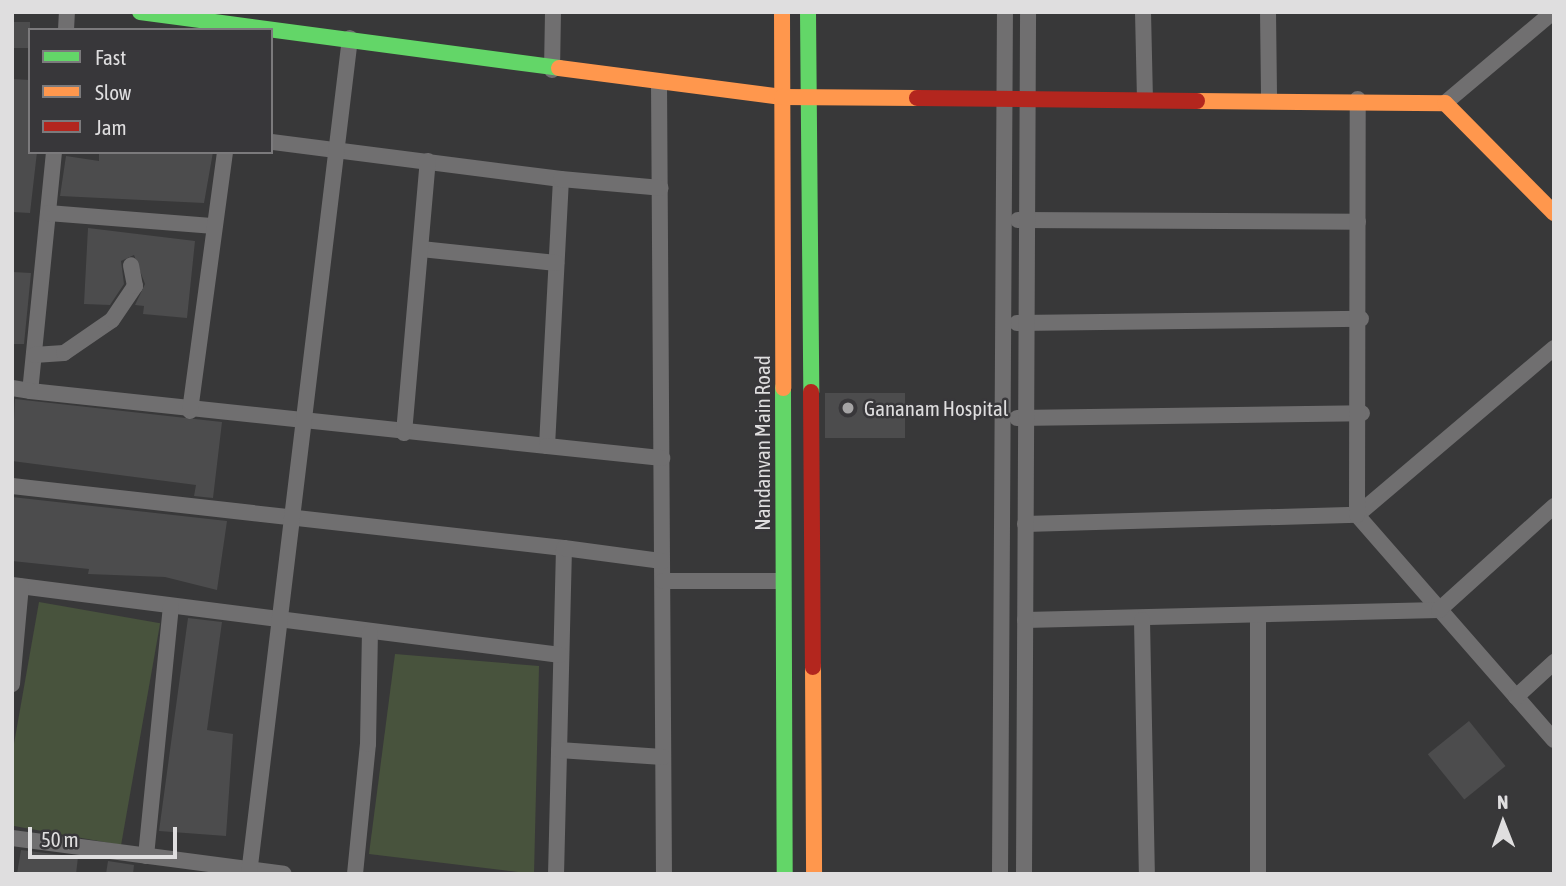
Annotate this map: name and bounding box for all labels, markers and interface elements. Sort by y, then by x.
legend [28,28,273,154]
text: Fast [95,45,126,69]
text: Slow [95,80,131,104]
text: Jam [95,115,127,139]
street label: Nandanvan Main Road [749,355,775,531]
place label: Gananam Hospital [864,395,1008,421]
marker: Gananam Hospital [838,398,858,418]
north arrow [1468,788,1538,858]
text: N [1497,791,1508,813]
scale bar [32,812,180,856]
text: 50 m [41,827,79,851]

